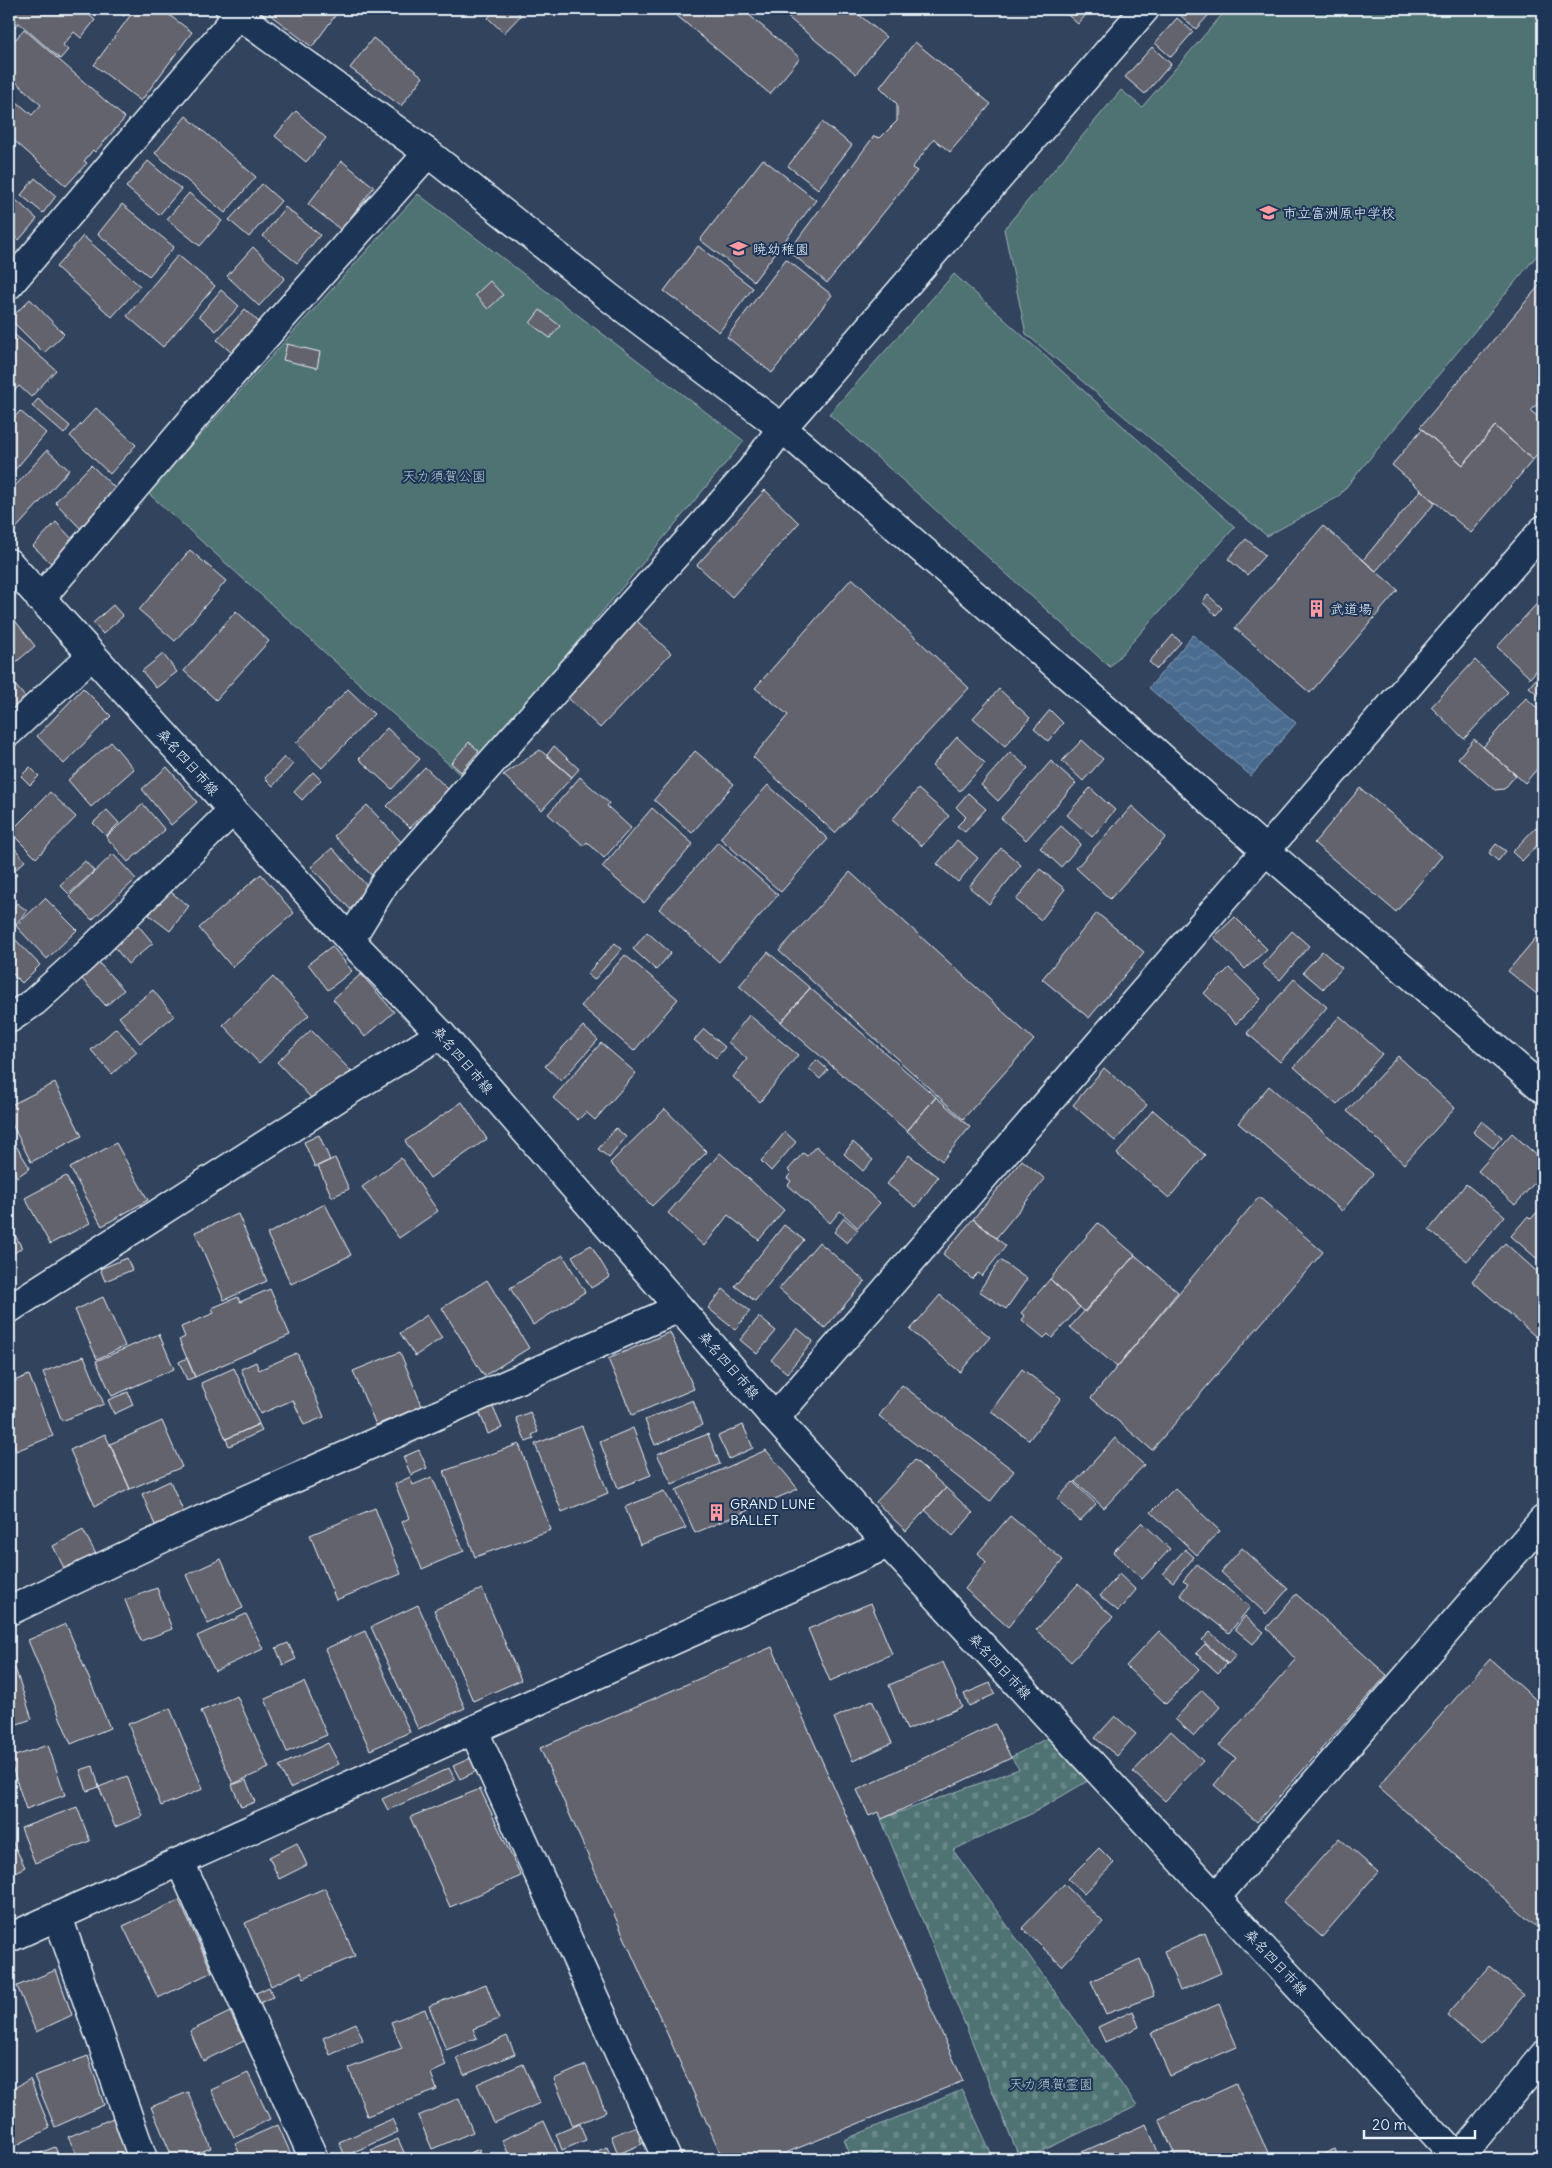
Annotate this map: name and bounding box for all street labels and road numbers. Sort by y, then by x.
street label: 桑名四日市線 [153,725,223,799]
street label: 桑名四日市線 [429,1022,497,1098]
street label: 桑名四日市線 [695,1327,763,1403]
street label: 桑名四日市線 [965,1629,1035,1703]
street label: 桑名四日市線 [1241,1925,1311,1999]

